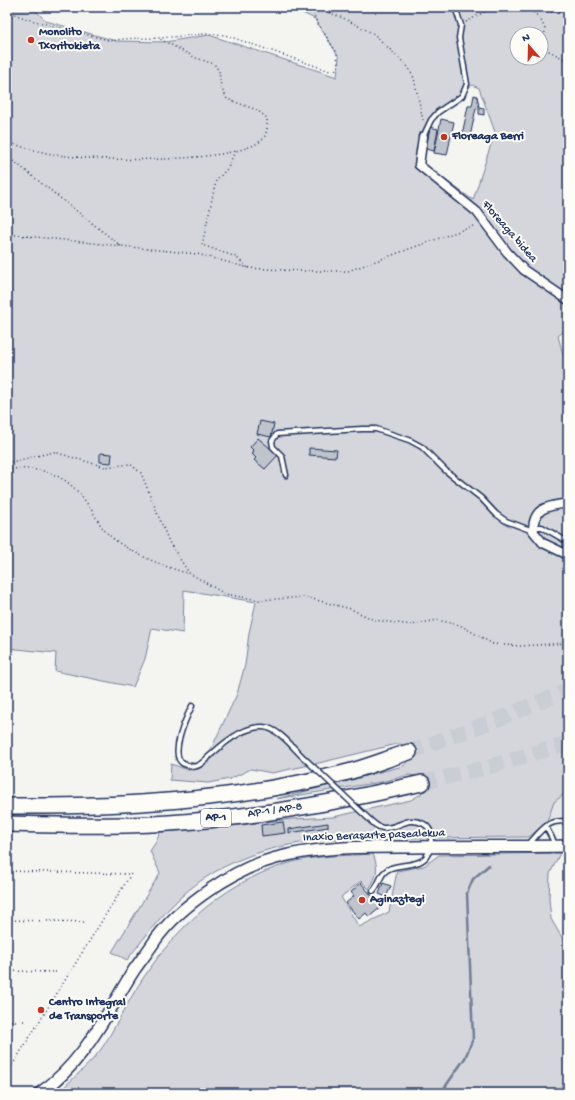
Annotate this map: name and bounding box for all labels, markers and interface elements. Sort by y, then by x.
place label: Monolito Txoritokieta [38,26,101,54]
north arrow [509,26,549,66]
text: N [521,32,532,45]
marker: Monolito Txoritokieta [26,35,36,45]
place label: Floreaga Berri [451,130,524,144]
marker: Floreaga Berri [439,132,449,142]
street label: Floreaga bidea [478,197,540,266]
street label: AP-1 / AP-8 [247,800,304,822]
road number: AP-1 [201,809,231,827]
street label: Inaxio Berasarte pasealekua [303,827,446,845]
place label: Aginaztegi [369,893,425,907]
marker: Aginaztegi [357,895,367,905]
place label: Centro Integral de Transporte [48,996,126,1024]
marker: Centro Integral de Transporte [36,1005,46,1015]

